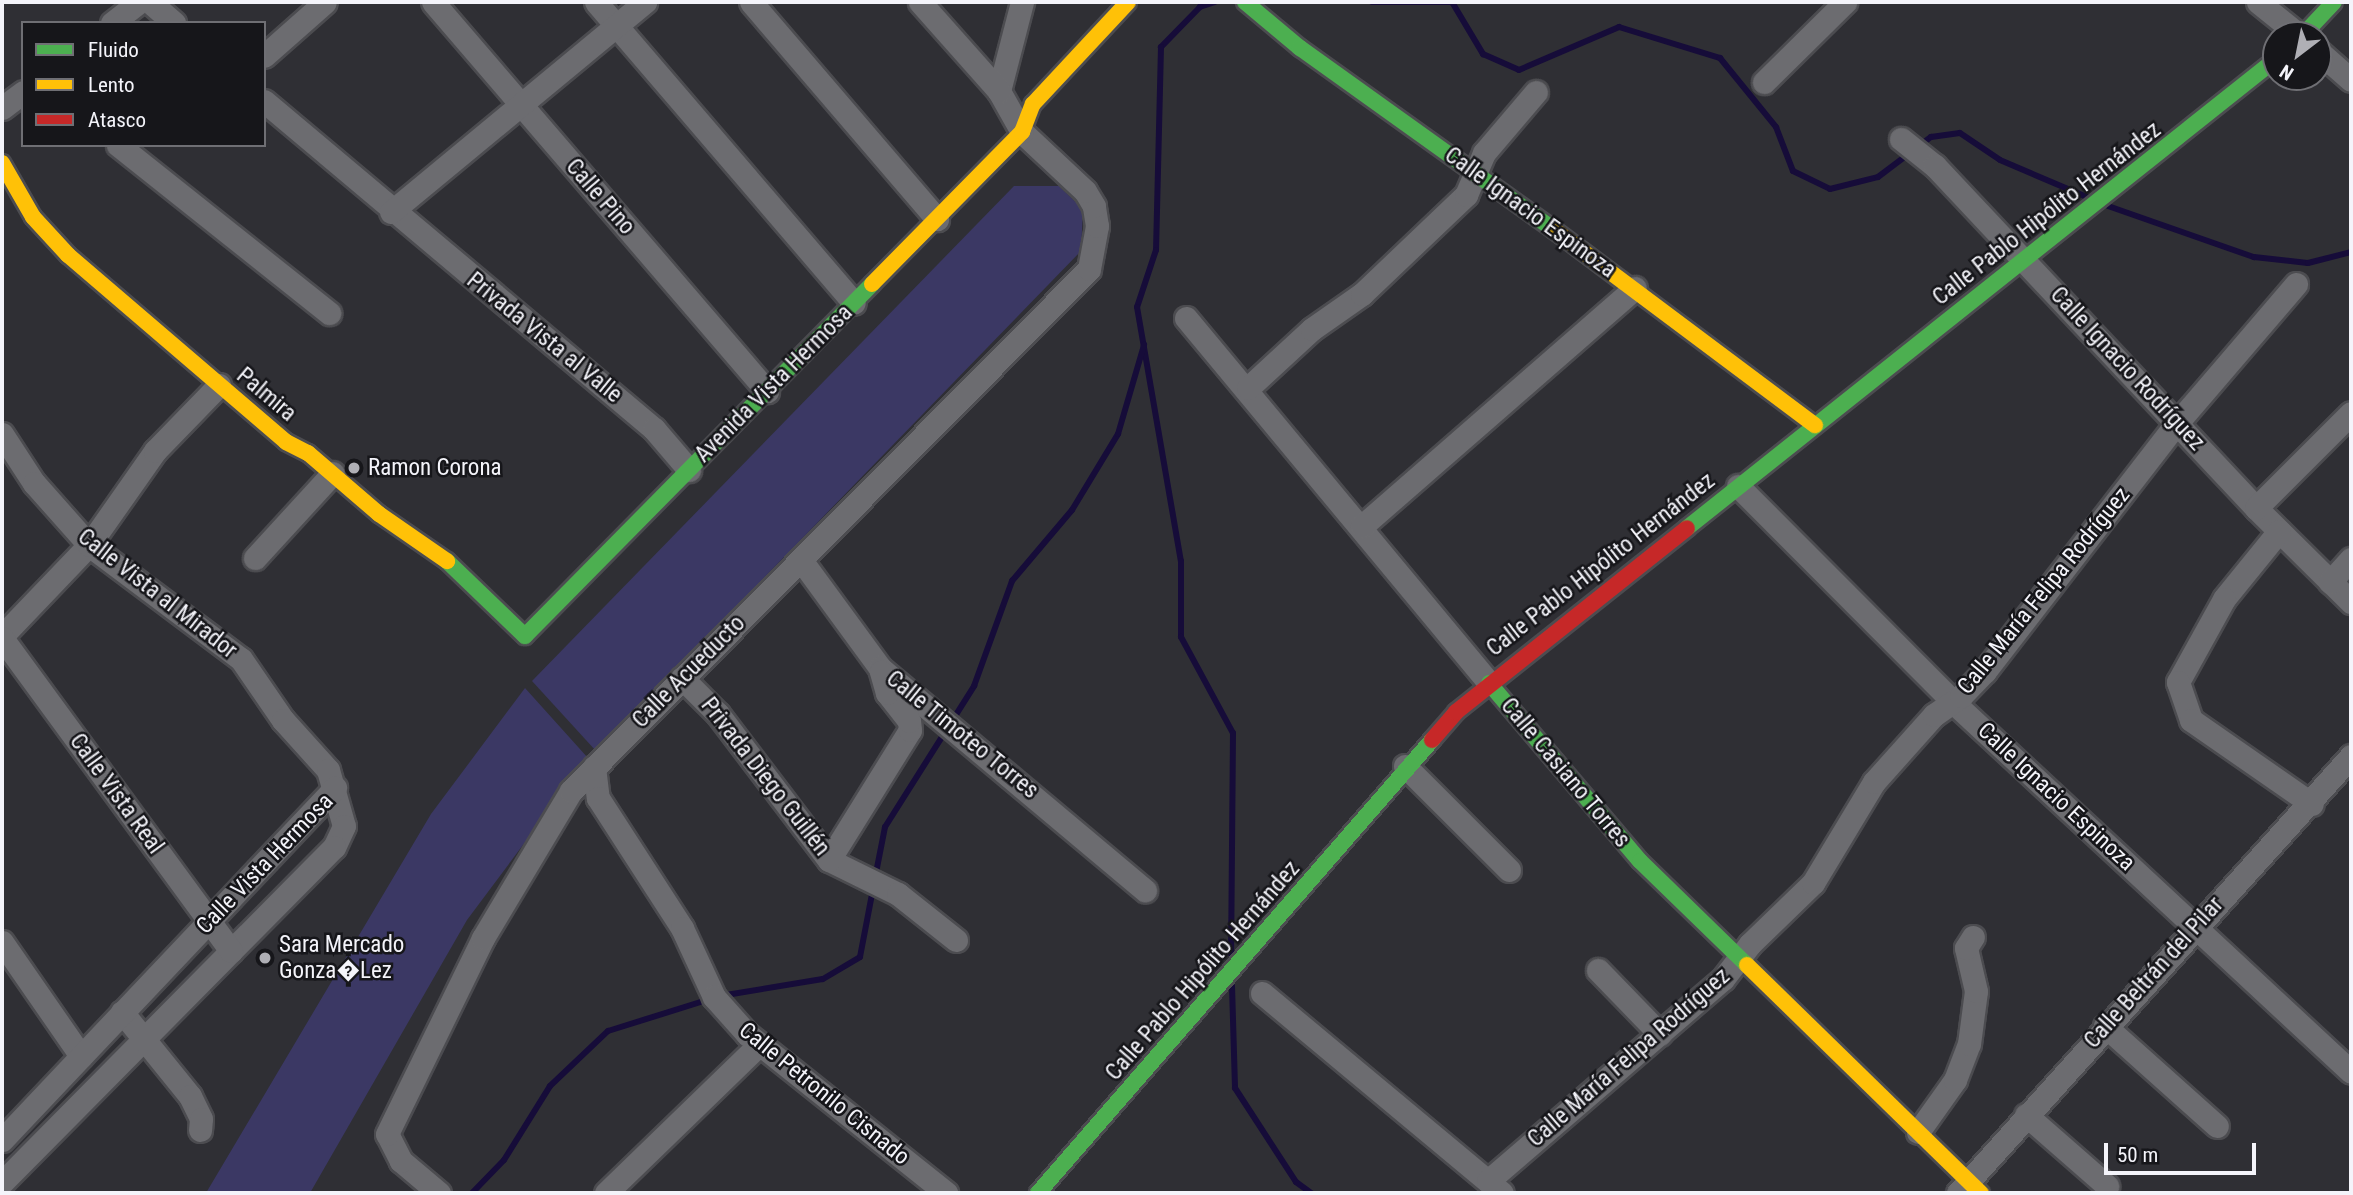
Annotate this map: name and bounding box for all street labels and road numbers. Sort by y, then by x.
street label: Calle Pablo Hipólito Hernández [1927,116,2167,312]
street label: Calle Ignacio Espinoza [1439,142,1621,284]
street label: Calle Pino [560,153,640,241]
street label: Privada Vista al Valle [461,267,627,409]
street label: Calle Ignacio Rodríguez [2044,281,2210,457]
street label: Avenida Vista Hermosa [689,299,859,469]
street label: Palmira [231,362,301,428]
street label: Calle Pablo Hipólito Hernández [1481,467,1721,663]
street label: Calle María Felipa Rodríguez [1952,482,2136,700]
street label: Calle Vista al Mirador [72,523,242,665]
street label: Calle Acueducto [627,610,751,734]
street label: Calle Timoteo Torres [880,665,1044,805]
street label: Privada Diego Guillén [695,692,835,862]
street label: Calle Casiano Torres [1494,693,1636,853]
street label: Calle Ignacio Espinoza [1972,717,2140,877]
street label: Calle Vista Real [63,729,169,859]
street label: Calle Vista Hermosa [191,788,339,940]
street label: Calle Pablo Hipólito Hernández [1100,856,1306,1086]
street label: Calle Beltrán del Pilar [2079,892,2229,1054]
street label: Calle María Felipa Rodríguez [1522,963,1736,1153]
street label: Calle Petronilo Cisnado [733,1017,915,1171]

